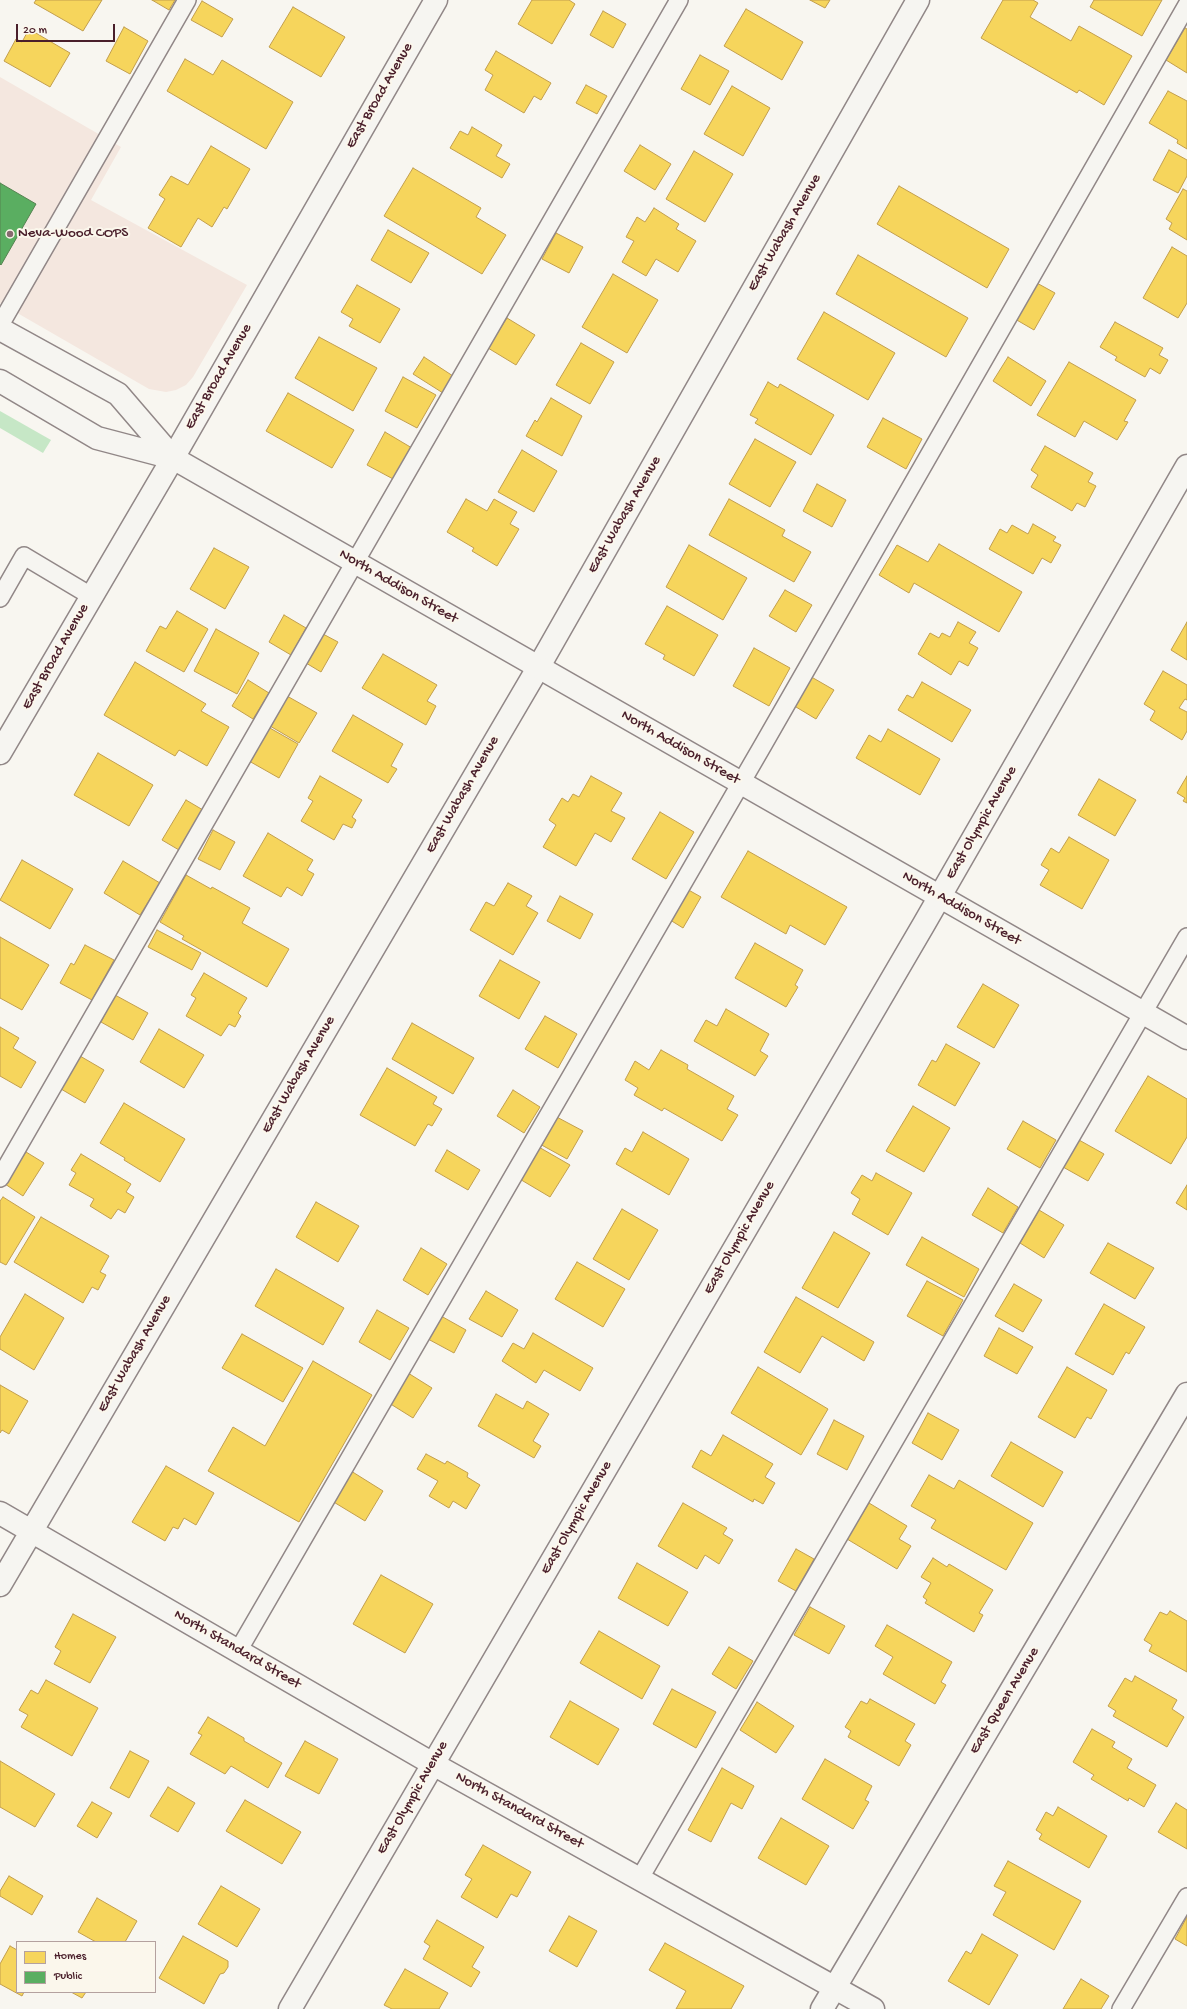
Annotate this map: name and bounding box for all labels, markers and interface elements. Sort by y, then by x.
scale bar [18,16,117,42]
text: 20 m [23,24,47,38]
street label: East Broad Avenue [342,40,418,152]
street label: East Wabash Avenue [744,171,826,295]
place label: Neva-Wood COPS [18,225,128,243]
marker: Neva-Wood COPS [5,229,15,239]
street label: East Broad Avenue [181,321,257,433]
street label: East Wabash Avenue [584,453,666,577]
street label: North Addison Street [335,546,461,628]
street label: East Broad Avenue [18,601,94,713]
street label: North Addison Street [617,707,743,789]
street label: East Wabash Avenue [422,733,504,857]
street label: East Olympic Avenue [942,763,1022,883]
street label: North Addison Street [898,868,1024,950]
street label: East Wabash Avenue [258,1013,340,1137]
street label: East Olympic Avenue [700,1178,780,1298]
street label: East Wabash Avenue [94,1292,176,1416]
street label: East Olympic Avenue [537,1458,617,1578]
street label: North Standard Street [170,1606,304,1694]
street label: East Queen Avenue [966,1644,1044,1758]
street label: East Olympic Avenue [373,1738,453,1858]
street label: North Standard Street [452,1768,586,1854]
legend [16,1941,156,1993]
text: Homes [54,1950,86,1964]
text: Public [54,1970,82,1984]

